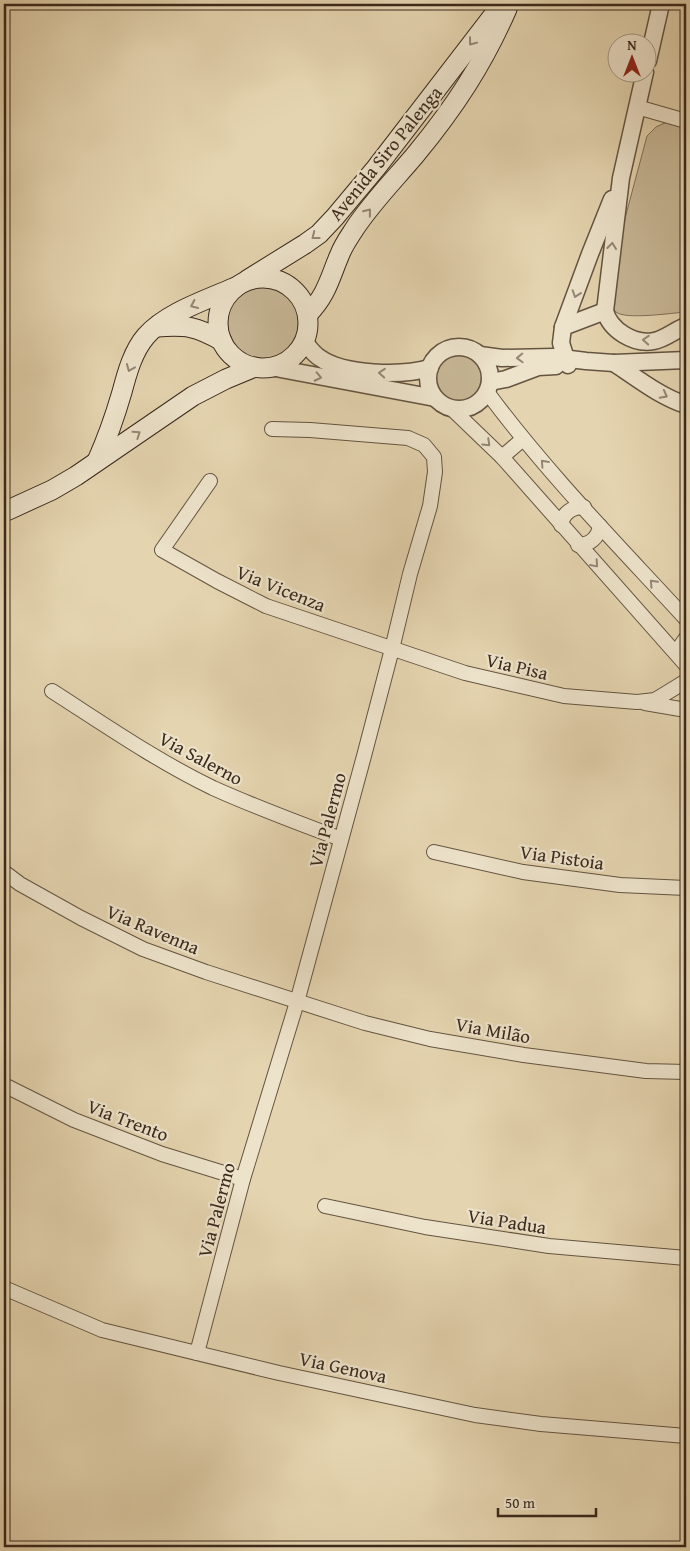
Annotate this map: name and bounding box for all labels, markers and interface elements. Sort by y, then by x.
north arrow [608,32,658,82]
text: N [627,35,637,55]
one-way arrow [470,36,478,45]
street label: Avenida Siro Palenga [322,80,448,226]
one-way arrow [362,209,370,218]
one-way arrow [312,231,321,239]
one-way arrow [606,242,617,250]
one-way arrow [572,289,582,298]
one-way arrow [190,299,199,310]
one-way arrow [641,335,649,346]
one-way arrow [515,353,523,363]
one-way arrow [125,363,136,372]
one-way arrow [377,367,385,378]
one-way arrow [313,371,322,381]
one-way arrow [659,389,668,399]
one-way arrow [131,431,140,440]
one-way arrow [481,437,490,446]
one-way arrow [541,459,550,468]
street label: Via Vicenza [232,557,330,619]
one-way arrow [590,558,598,567]
one-way arrow [650,580,659,589]
street label: Via Pisa [483,645,551,687]
street label: Via Salerno [154,724,248,792]
street label: Via Palermo [301,769,353,871]
street label: Via Pistoia [518,837,606,877]
street label: Via Ravenna [102,897,204,961]
street label: Via Milão [453,1010,533,1050]
street label: Via Trento [83,1092,173,1148]
street label: Via Palermo [190,1159,242,1261]
street label: Via Padua [466,1201,548,1241]
street label: Via Genova [297,1344,390,1390]
scale bar [498,1486,595,1518]
text: 50 m [505,1492,536,1513]

